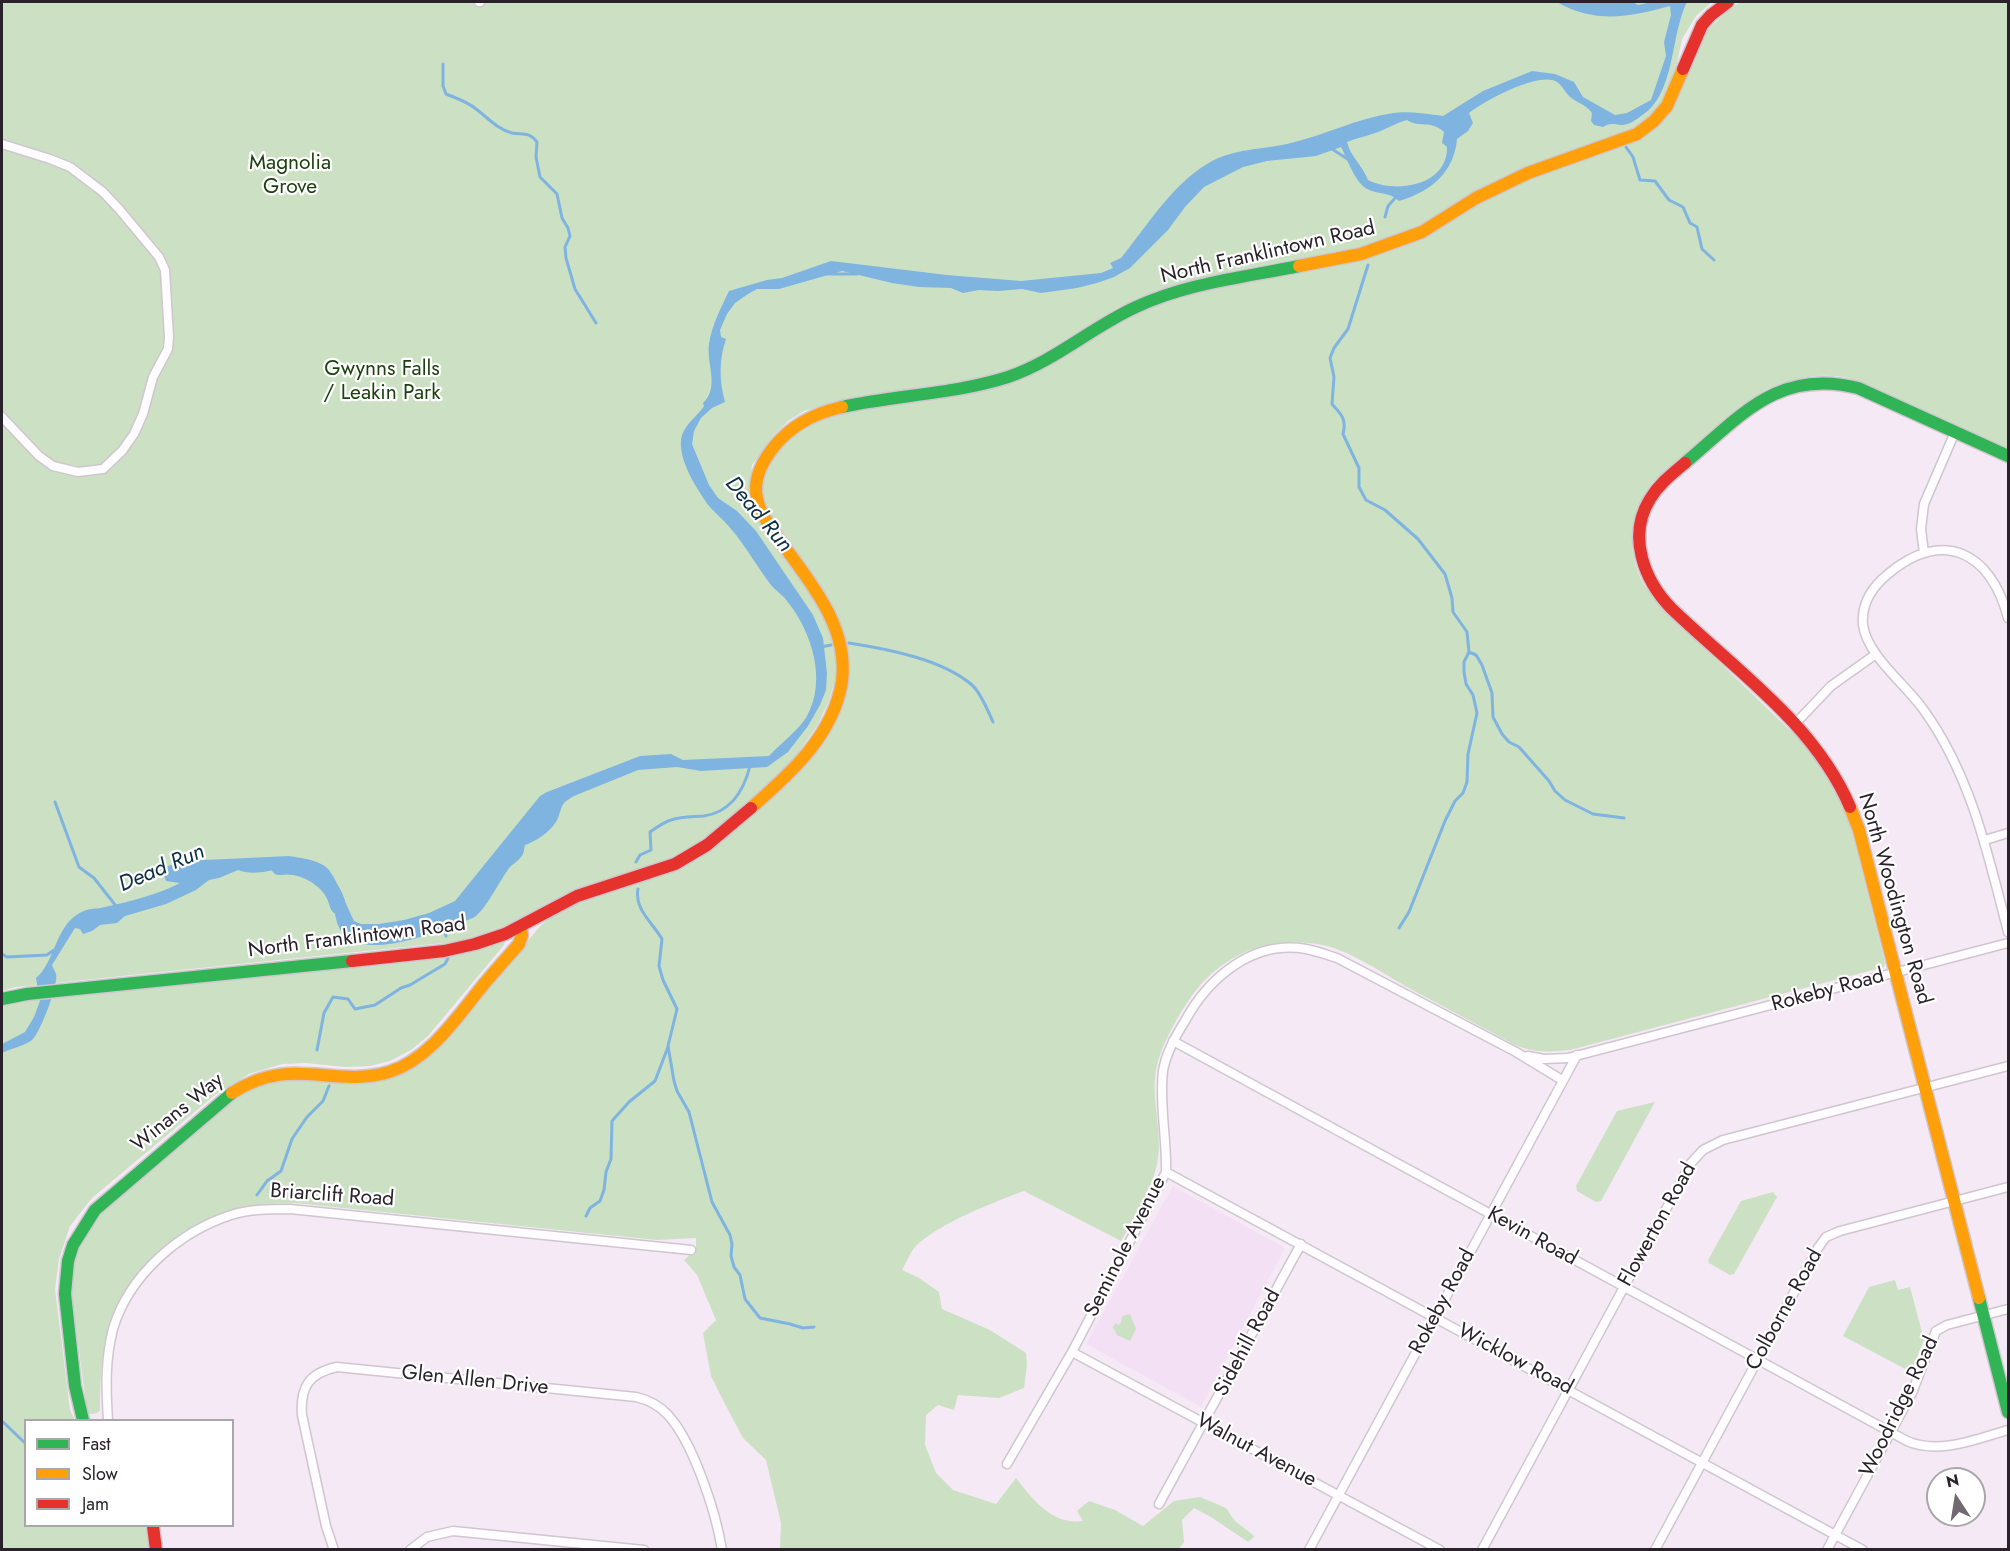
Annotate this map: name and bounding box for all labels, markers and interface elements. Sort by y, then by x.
park label: Magnolia Grove [249,151,331,201]
street label: North Franklintown Road [1158,216,1378,290]
park label: Gwynns Falls / Leakin Park [324,357,440,407]
water label: Dead Run [719,472,797,558]
street label: North Woodington Road [1852,790,1936,1008]
water label: Dead Run [115,839,209,899]
street label: North Franklintown Road [247,912,467,964]
street label: Rokeby Road [1769,964,1887,1018]
street label: Winans Way [127,1068,229,1158]
street label: Flowerton Road [1614,1159,1702,1291]
street label: Seminole Avenue [1080,1173,1172,1321]
street label: Briarclift Road [269,1179,395,1213]
street label: Kevin Road [1483,1202,1581,1272]
street label: Rokeby Road [1405,1245,1481,1359]
street label: Colborne Road [1741,1245,1829,1375]
street label: Sidehill Road [1209,1285,1287,1401]
street label: Wicklow Road [1453,1319,1577,1401]
street label: Woodridge Road [1855,1333,1945,1481]
street label: Glen Allen Drive [400,1361,550,1401]
street label: Walnut Avenue [1192,1409,1320,1493]
legend [24,1419,234,1527]
text: Fast [82,1431,111,1457]
text: Slow [82,1461,118,1487]
north arrow [1926,1467,1986,1527]
text: N [1944,1468,1961,1493]
text: Jam [82,1491,109,1517]

